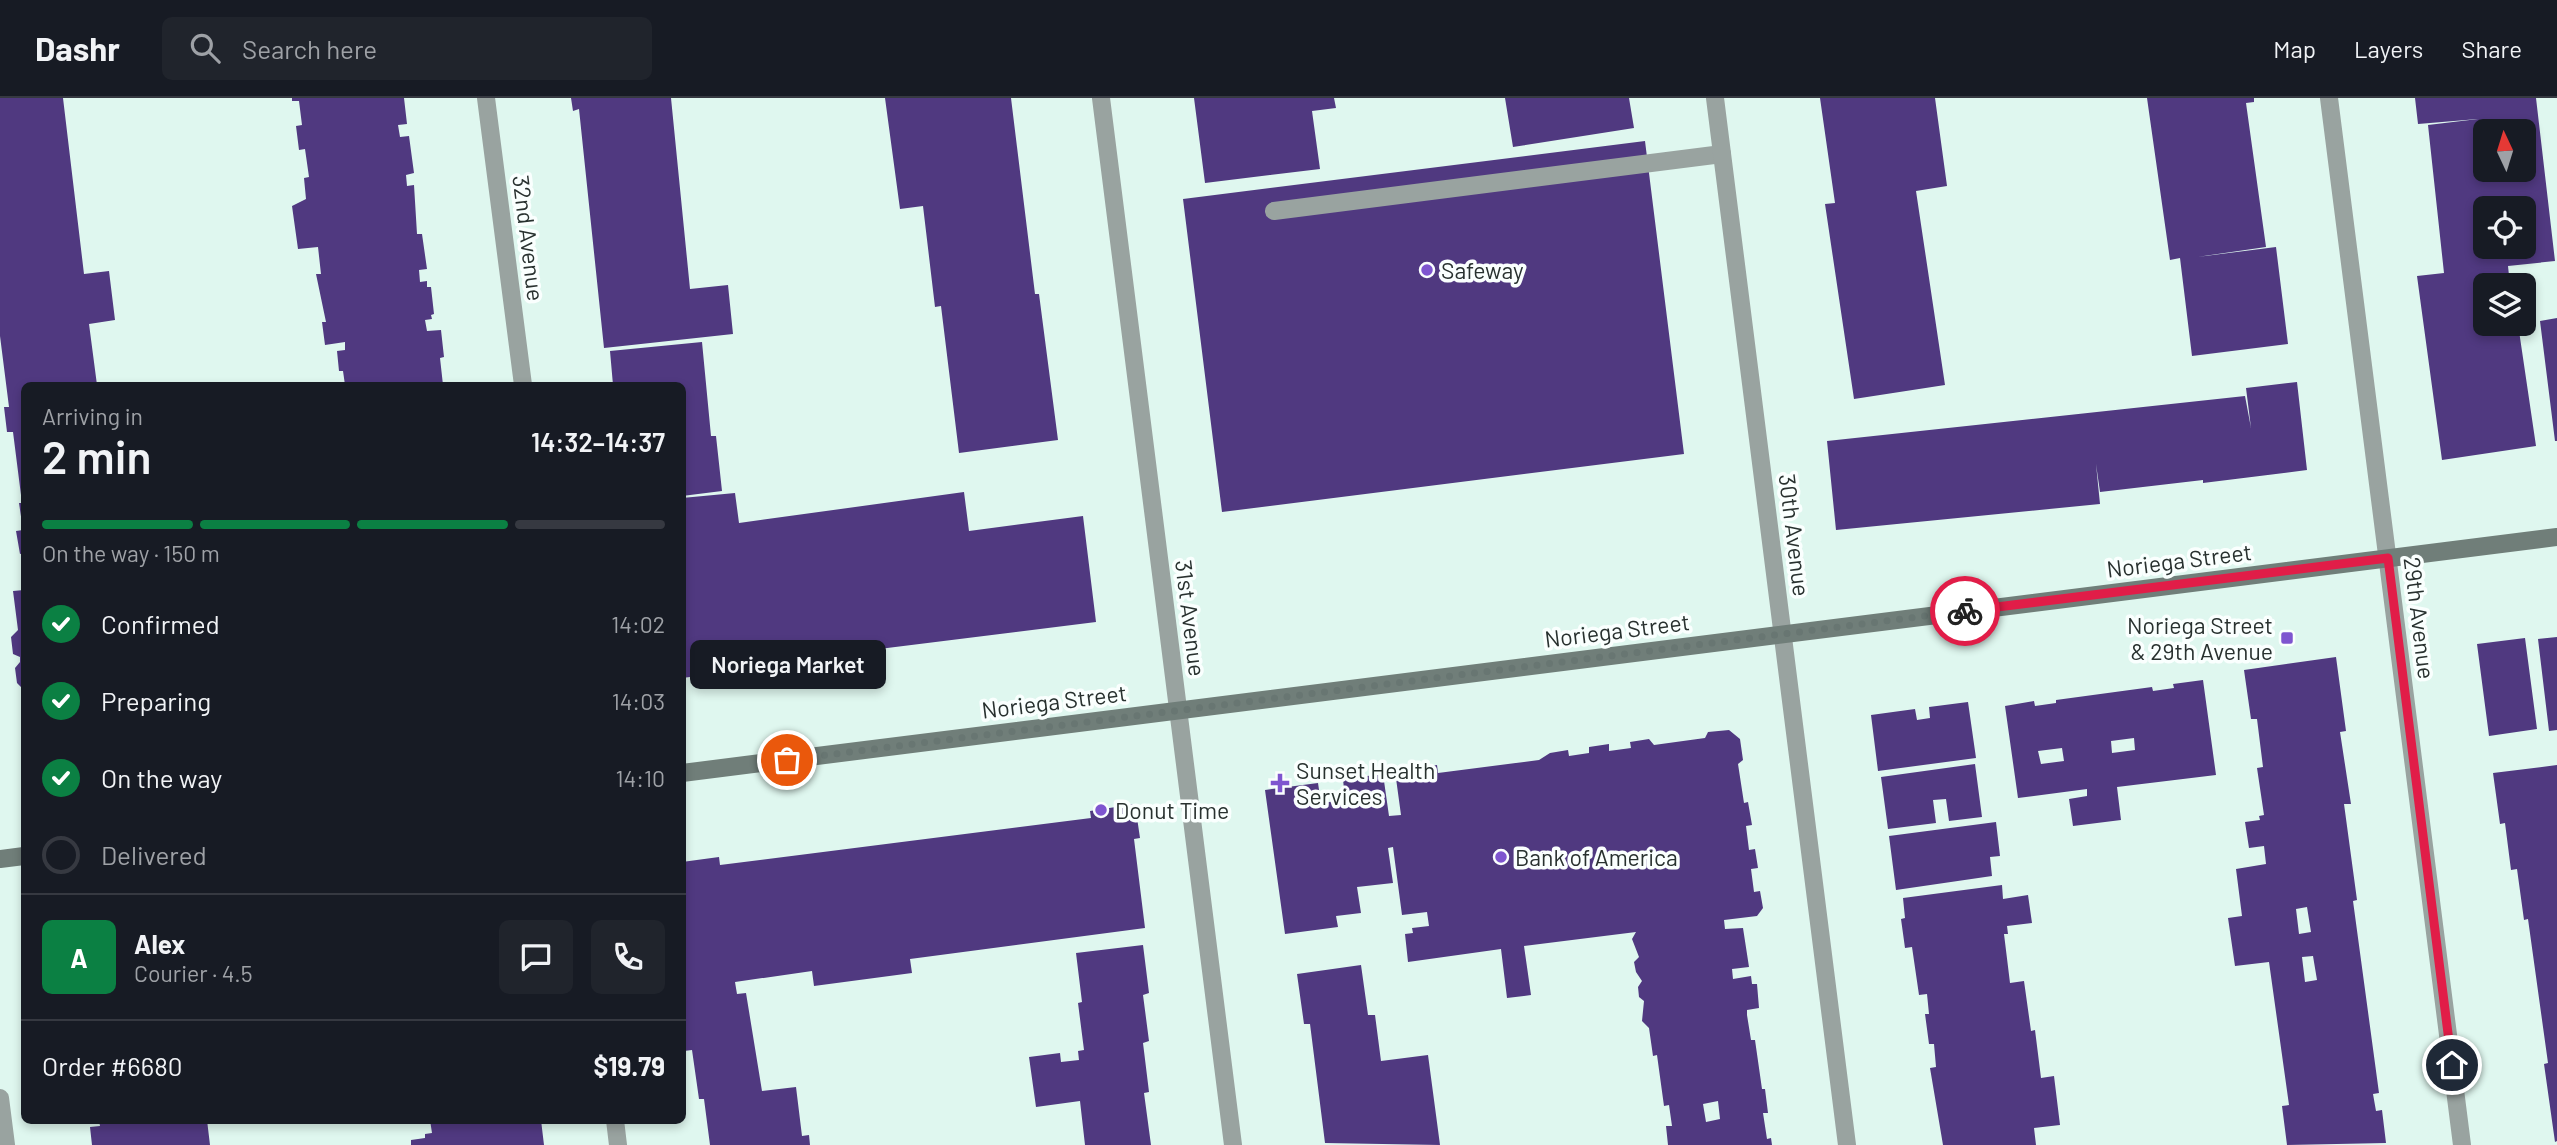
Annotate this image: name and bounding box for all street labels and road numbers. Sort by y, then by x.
street label: 32nd Avenue [507,173,551,303]
street label: 30th Avenue [1774,472,1816,598]
street label: Noriega Street [2105,537,2253,583]
street label: 29th Avenue [2399,555,2441,681]
street label: 31st Avenue [1170,558,1212,678]
street label: Noriega Street [1543,607,1691,653]
street label: Noriega Street [980,678,1128,724]

